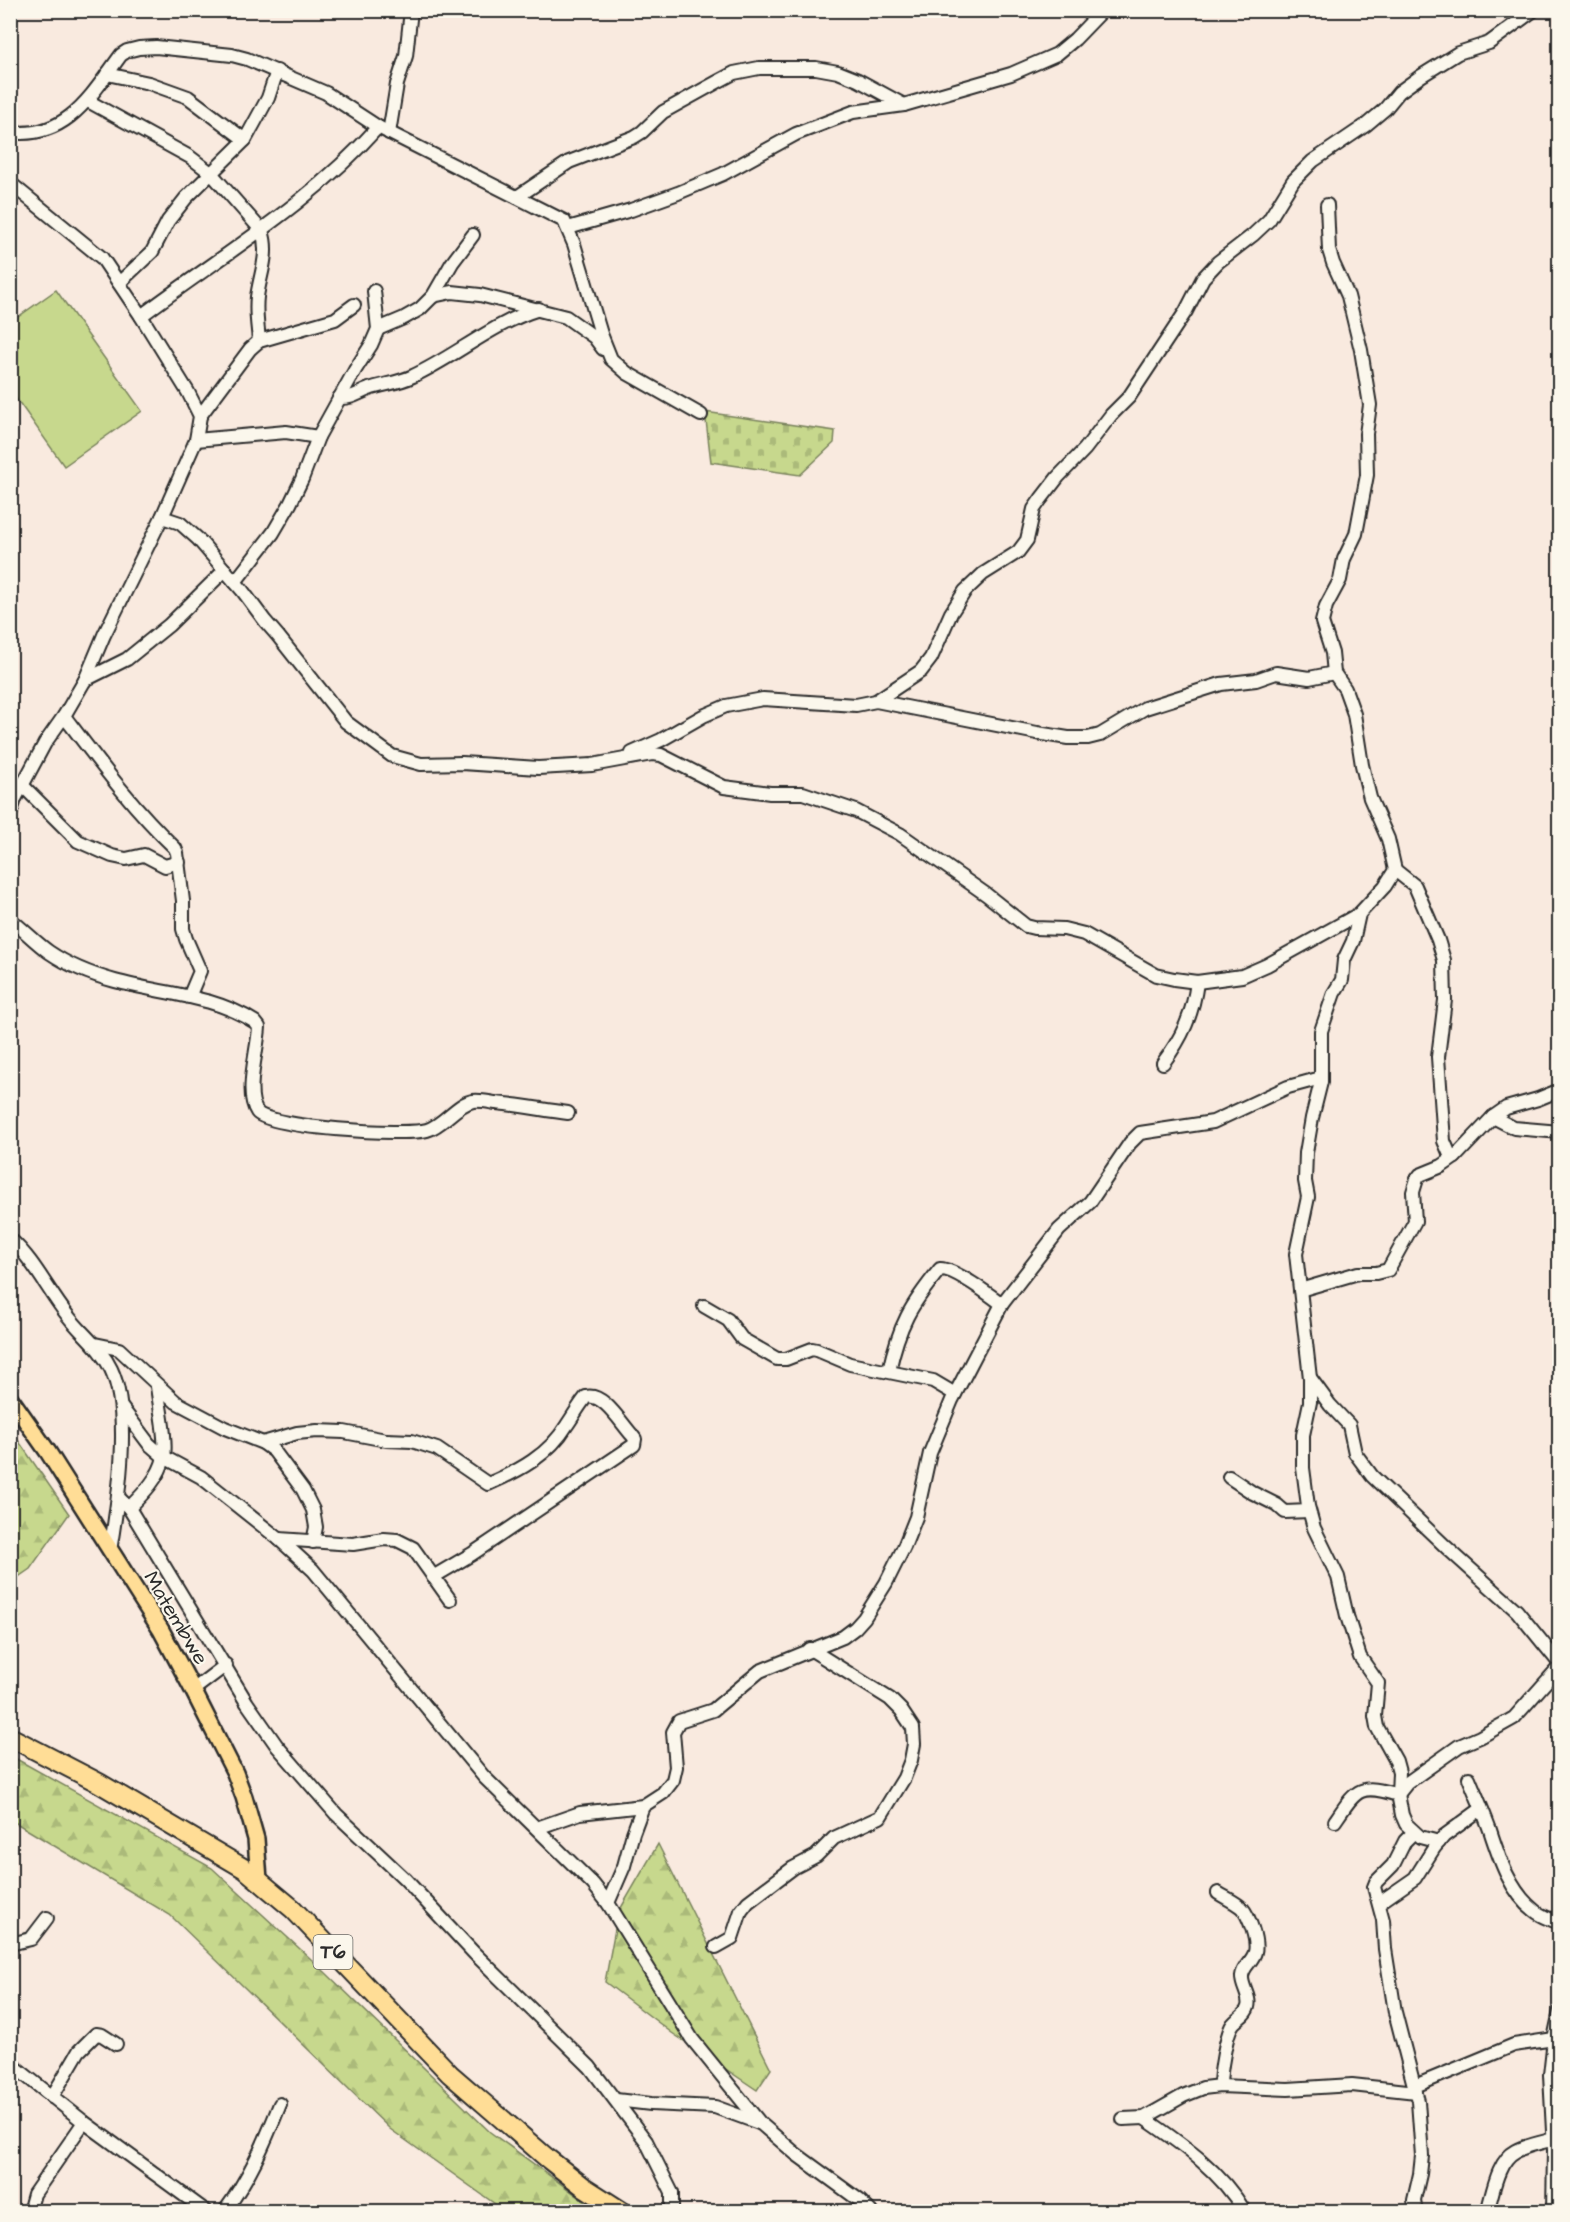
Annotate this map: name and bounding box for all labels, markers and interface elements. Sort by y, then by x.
street label: Matembwe [137,1566,215,1670]
road number: T6 [314,1935,352,1969]

